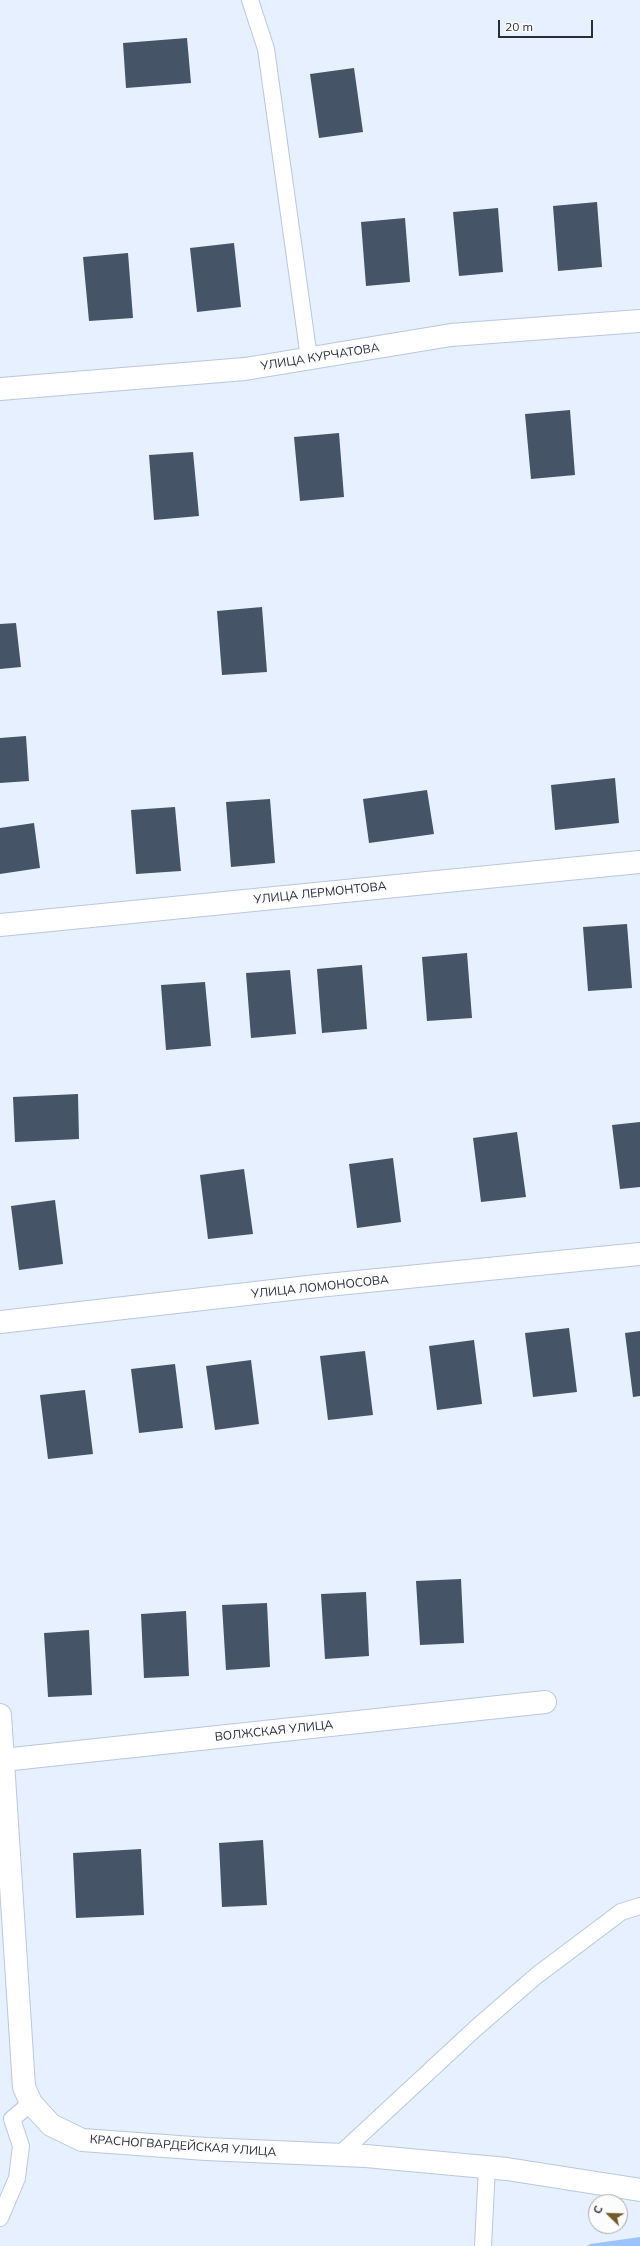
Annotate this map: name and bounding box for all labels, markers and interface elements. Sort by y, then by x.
scale bar [500,12,595,38]
text: 20 m [505,19,533,34]
street label: УЛИЦА КУРЧАТОВА [259,340,381,374]
street label: УЛИЦА ЛЕРМОНТОВА [253,879,387,907]
street label: УЛИЦА ЛОМОНОСОВА [250,1273,390,1301]
street label: ВОЛЖСКАЯ УЛИЦА [214,1718,334,1744]
street label: КРАСНОГВАРДЕЙСКАЯ УЛИЦА [89,2132,277,2160]
north arrow [588,2194,628,2234]
text: С [590,2204,606,2216]

